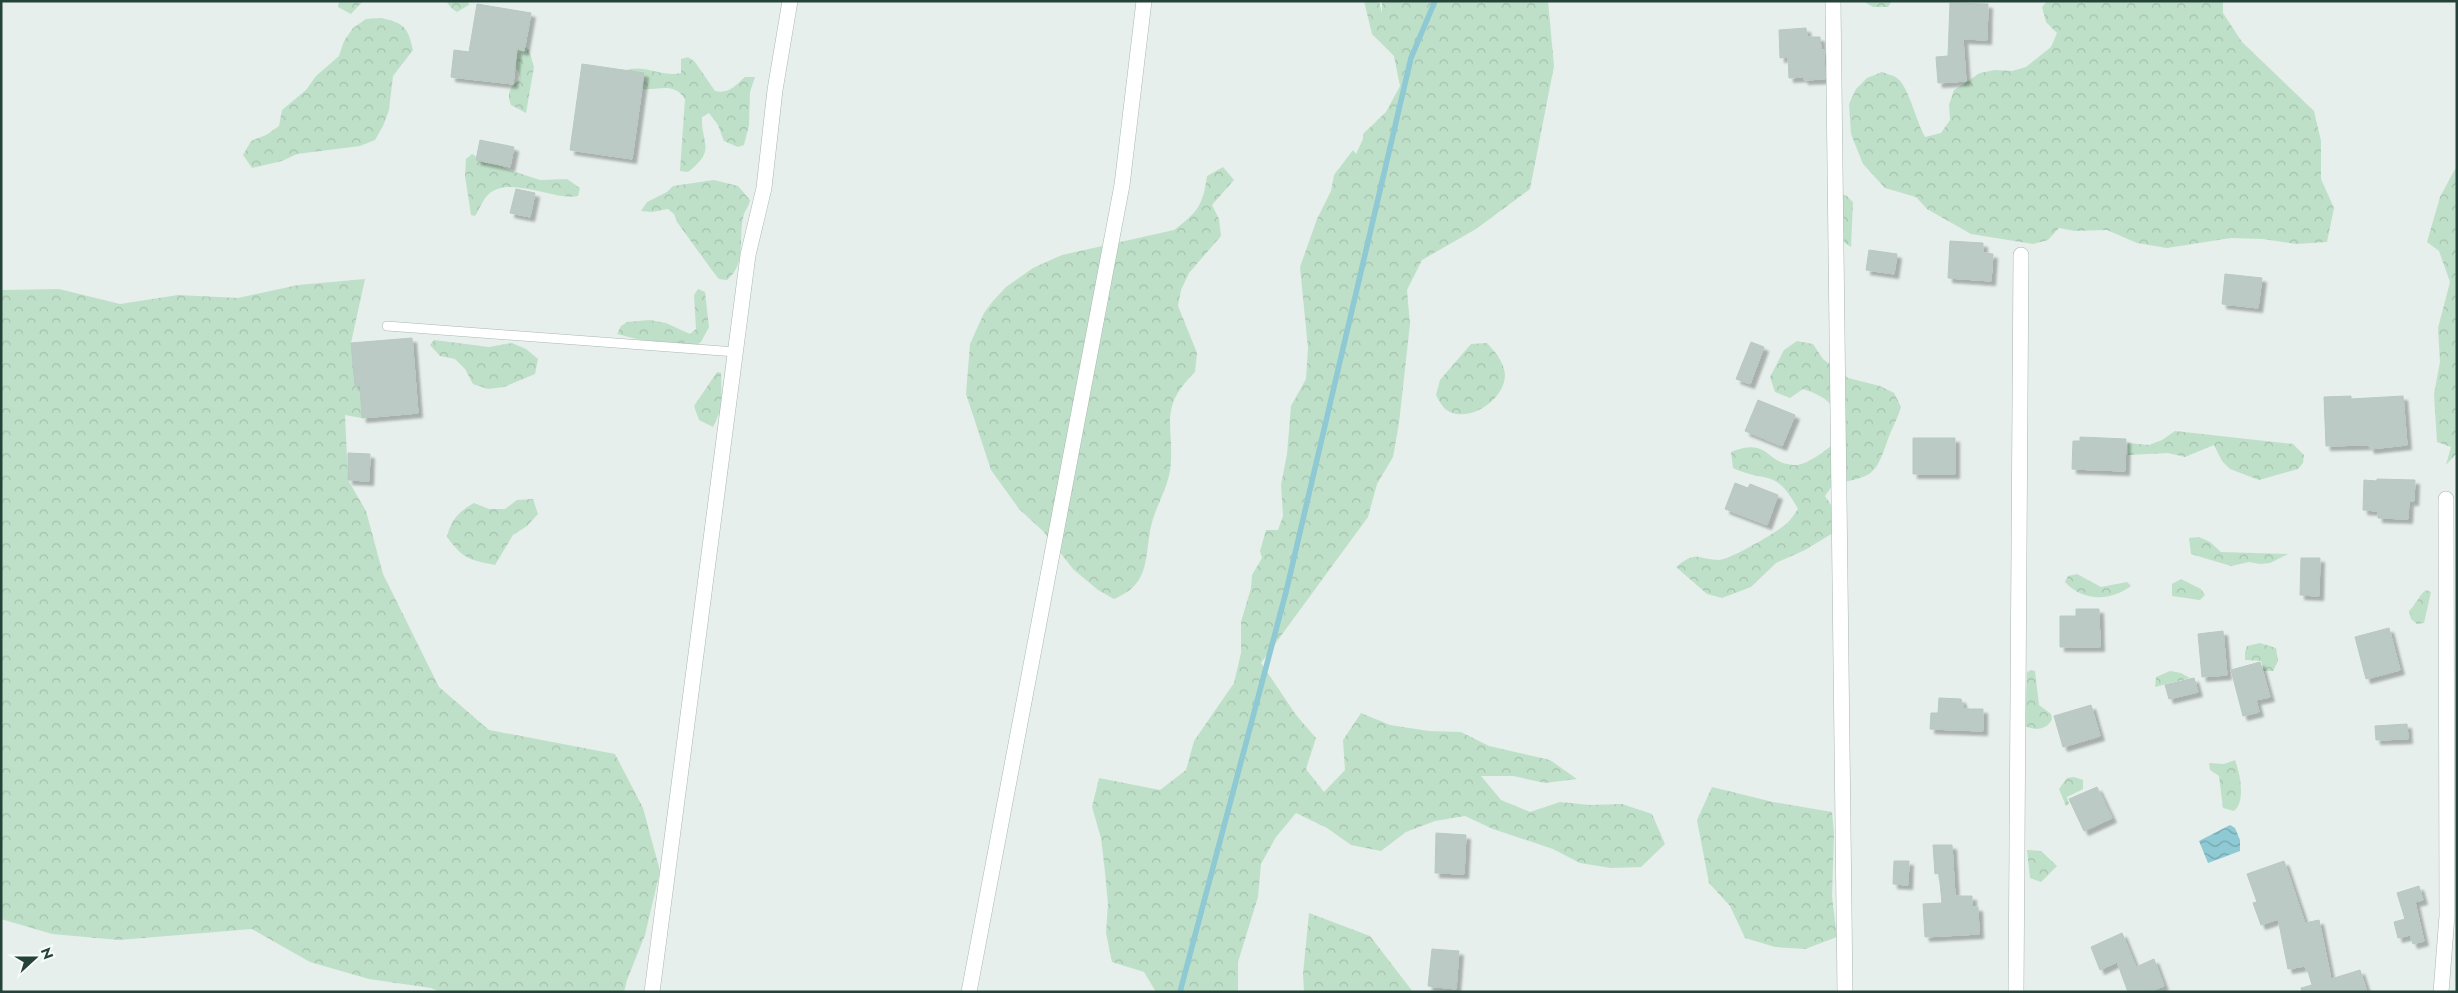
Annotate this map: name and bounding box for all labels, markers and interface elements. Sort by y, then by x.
north arrow [10,933,60,983]
text: N [36,945,58,962]

